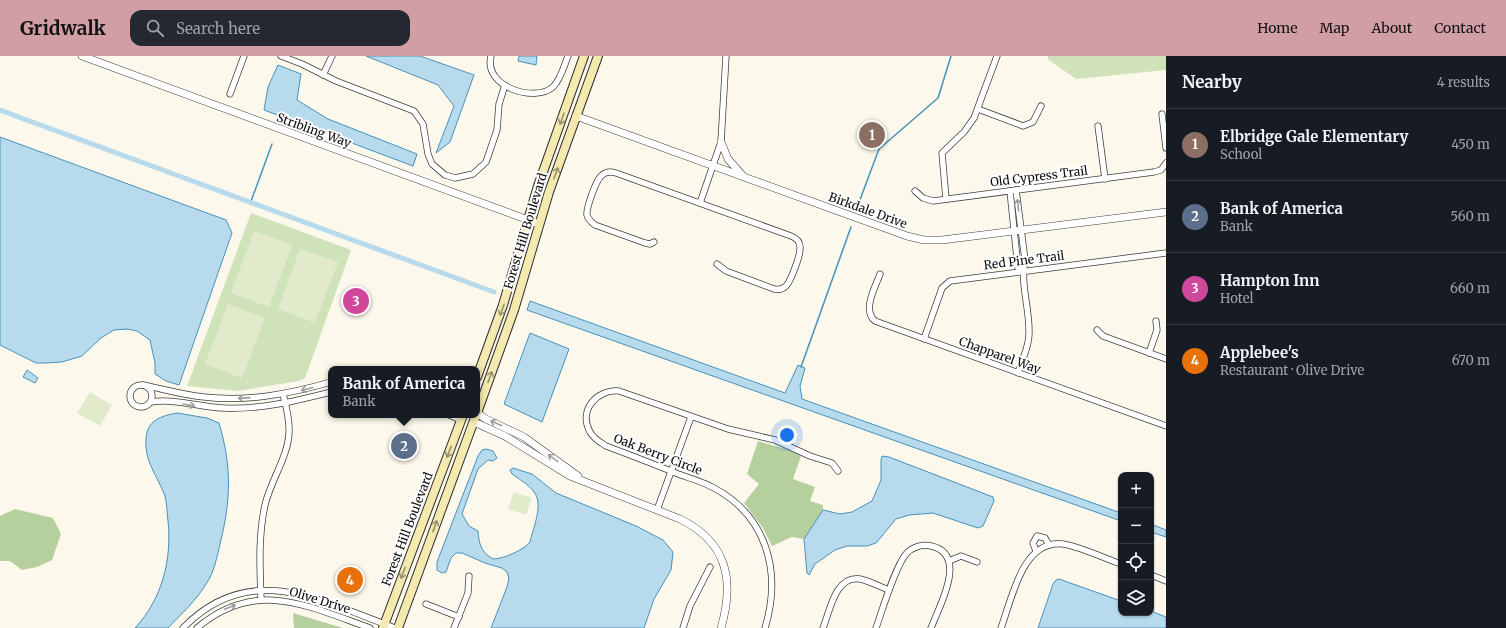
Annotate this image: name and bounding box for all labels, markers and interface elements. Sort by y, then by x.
search box [130,10,410,46]
text: Gridwalk [20,16,106,40]
icon: search [144,17,166,39]
text: Search here [176,19,260,38]
text: Home [1257,19,1298,37]
text: Map [1320,19,1349,37]
text: About [1371,19,1412,37]
text: Contact [1434,19,1486,37]
text: Nearby [1182,71,1242,93]
text: 4 results [1437,74,1490,91]
street label: Stribling Way [275,110,353,150]
one-way arrow [558,113,565,126]
pin: 1 [859,120,885,150]
text: Elbridge Gale Elementary [1220,127,1409,146]
text: 1 [1192,136,1198,153]
text: 450 m [1451,136,1490,153]
text: School [1220,146,1262,163]
street label: Old Cypress Trail [989,163,1089,189]
one-way arrow [552,167,560,179]
street label: Forest Hill Boulevard [500,171,550,291]
street label: Birkdale Drive [827,189,909,231]
one-way arrow [1014,199,1021,212]
text: Bank of America [1220,199,1343,218]
text: 2 [1191,208,1199,225]
text: 560 m [1450,208,1490,225]
text: Bank [1220,218,1253,235]
street label: Red Pine Trail [983,248,1065,272]
text: Hampton Inn [1220,271,1319,290]
text: 3 [1191,280,1199,297]
text: 660 m [1450,280,1490,297]
pin: 3 [343,286,369,316]
text: Hotel [1220,290,1253,307]
one-way arrow [497,303,505,315]
street label: Chapparel Way [957,333,1043,377]
text: Applebee's [1220,343,1299,362]
text: 4 [1191,352,1199,369]
text: 670 m [1452,352,1490,369]
text: Restaurant · Olive Drive [1220,362,1364,379]
popup [328,366,480,418]
one-way arrow [487,371,495,383]
text: Bank of America [343,374,465,393]
one-way arrow [301,385,314,393]
text: Bank [343,393,375,410]
one-way arrow [238,395,251,402]
one-way arrow [182,401,195,409]
one-way arrow [490,419,502,427]
your location [777,425,797,445]
street label: Oak Berry Circle [612,430,704,478]
pin: 2 [391,431,417,461]
one-way arrow [445,445,453,457]
one-way arrow [548,454,559,462]
street label: Forest Hill Boulevard [378,470,436,588]
map controls [1118,472,1154,616]
button: + [1118,472,1154,508]
button: − [1118,508,1154,544]
one-way arrow [432,520,440,532]
button: locate [1118,544,1154,580]
pin: 4 [337,565,363,595]
one-way arrow [399,567,407,579]
button: layers [1118,580,1154,616]
street label: Olive Drive [288,584,352,616]
one-way arrow [223,603,235,611]

